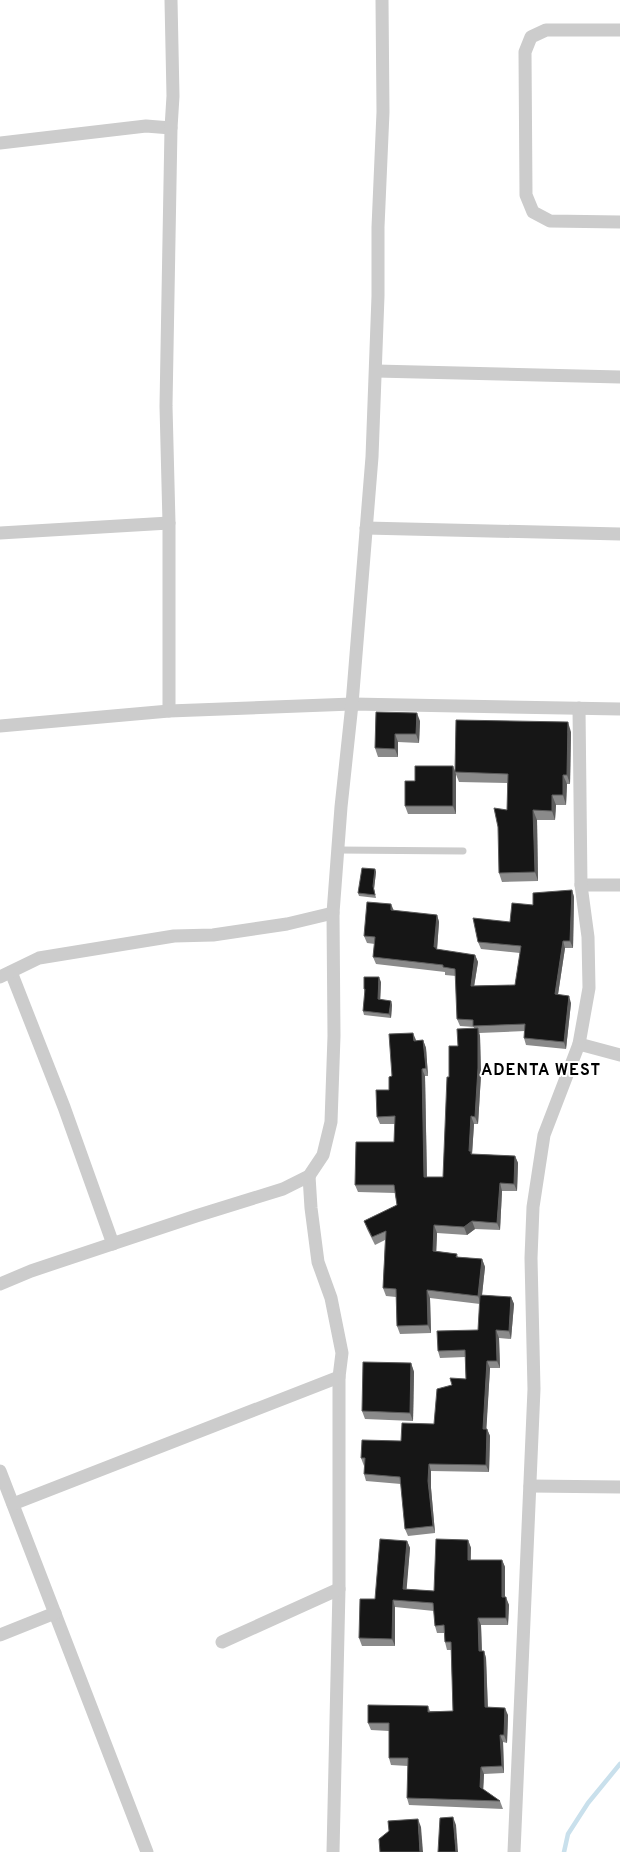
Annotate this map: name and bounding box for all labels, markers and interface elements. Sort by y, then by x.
district label: ADENTA WEST [481,1061,601,1081]

